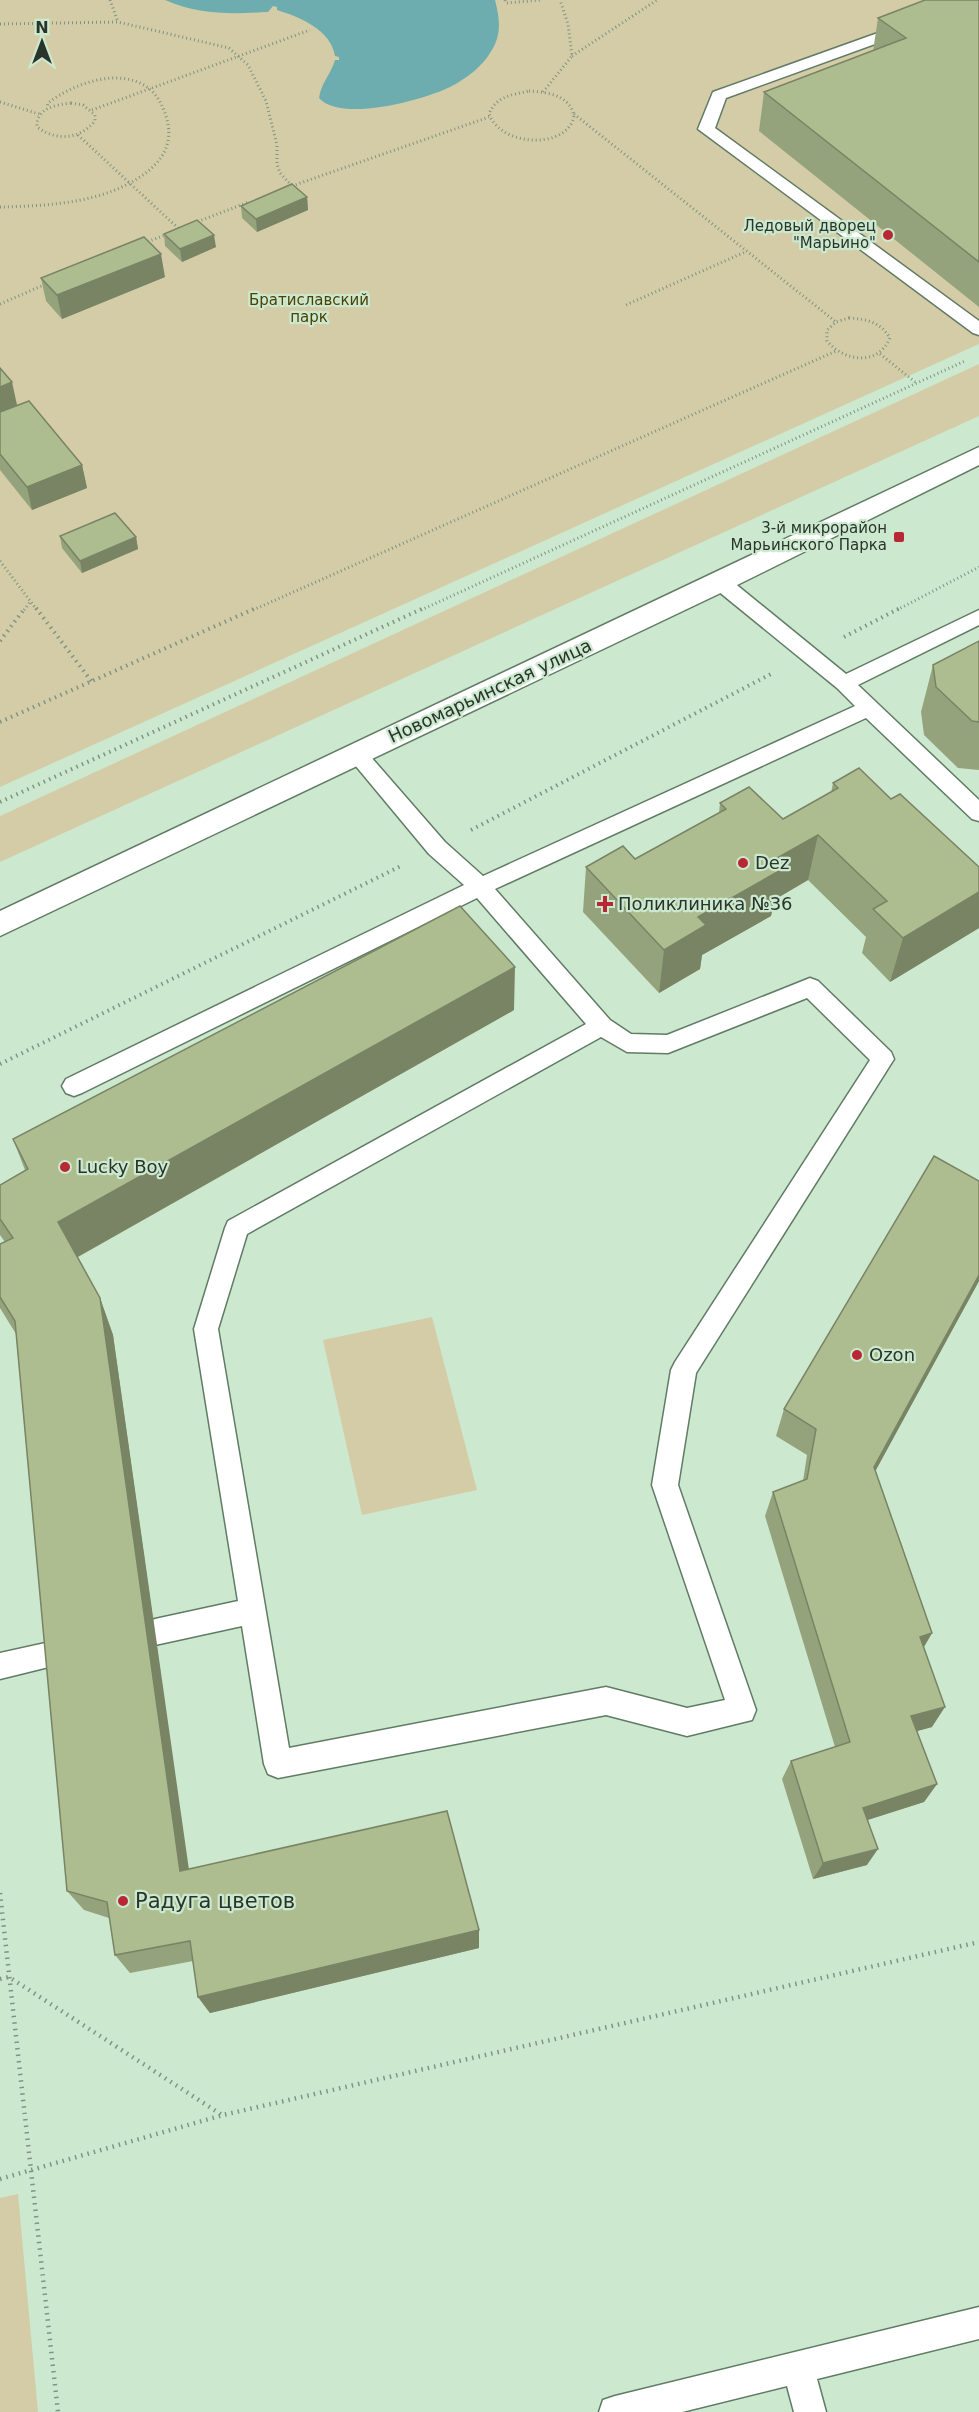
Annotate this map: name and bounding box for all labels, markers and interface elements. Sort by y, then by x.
north arrow [12,12,72,72]
text: N [35,18,49,37]
place label: Ледовый дворец "Марьино" [743,217,876,252]
marker: Ледовый дворец "Марьино" [881,228,895,242]
park label: Братиславский парк [249,291,369,326]
place label: 3-й микрорайон Марьинского Парка [730,519,887,554]
marker: 3-й микрорайон Марьинского Парка [892,530,906,544]
street label: Новомарьинская улица [385,634,595,747]
place label: Dez [755,852,789,873]
marker: Dez [736,856,750,870]
place label: Поликлиника №36 [618,893,793,914]
marker: Поликлиника №36 [596,895,614,913]
place label: Lucky Boy [77,1156,169,1177]
marker: Lucky Boy [58,1160,72,1174]
place label: Ozon [869,1344,915,1365]
marker: Ozon [850,1348,864,1362]
place label: Радуга цветов [135,1889,295,1913]
marker: Радуга цветов [116,1894,130,1908]

